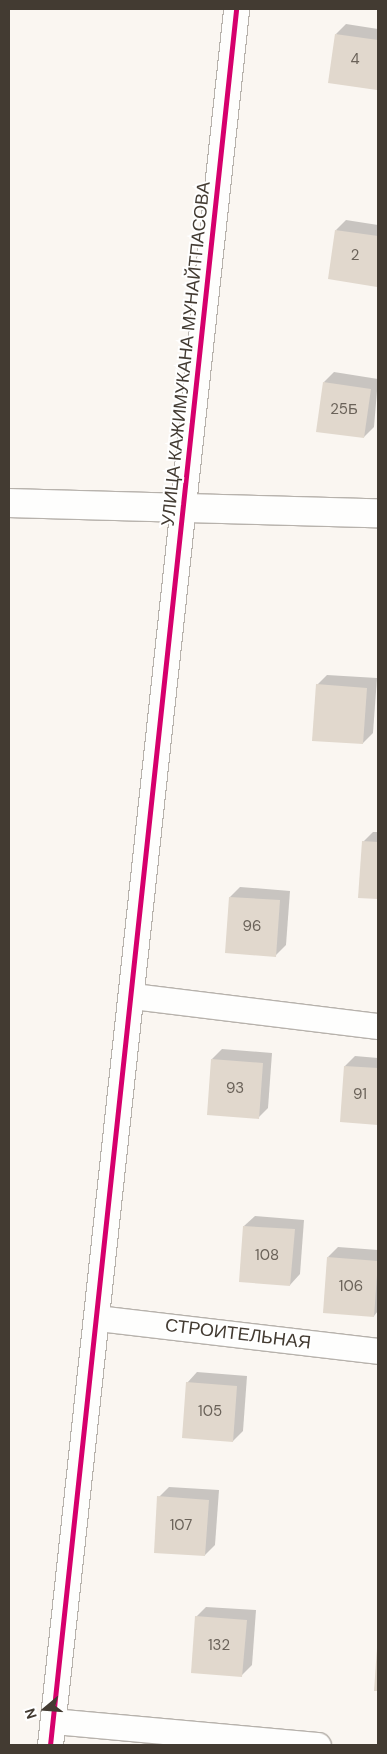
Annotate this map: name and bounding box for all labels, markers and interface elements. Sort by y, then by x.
house number: 4 [350,51,360,69]
street label: УЛИЦА КАЖИМУКАНА МУНАЙТПАСОВА [157,181,215,527]
house number: 2 [351,247,359,265]
house number: 25Б [330,401,358,419]
house number: 96 [243,918,261,936]
house number: 93 [226,1080,244,1098]
house number: 91 [353,1086,367,1104]
house number: 108 [255,1247,279,1265]
house number: 106 [339,1278,363,1296]
street label: СТРОИТЕЛЬНАЯ [164,1314,312,1354]
house number: 105 [198,1403,222,1421]
house number: 107 [170,1517,192,1535]
house number: 132 [208,1637,230,1655]
north arrow [20,1684,70,1734]
text: N [21,1706,41,1721]

